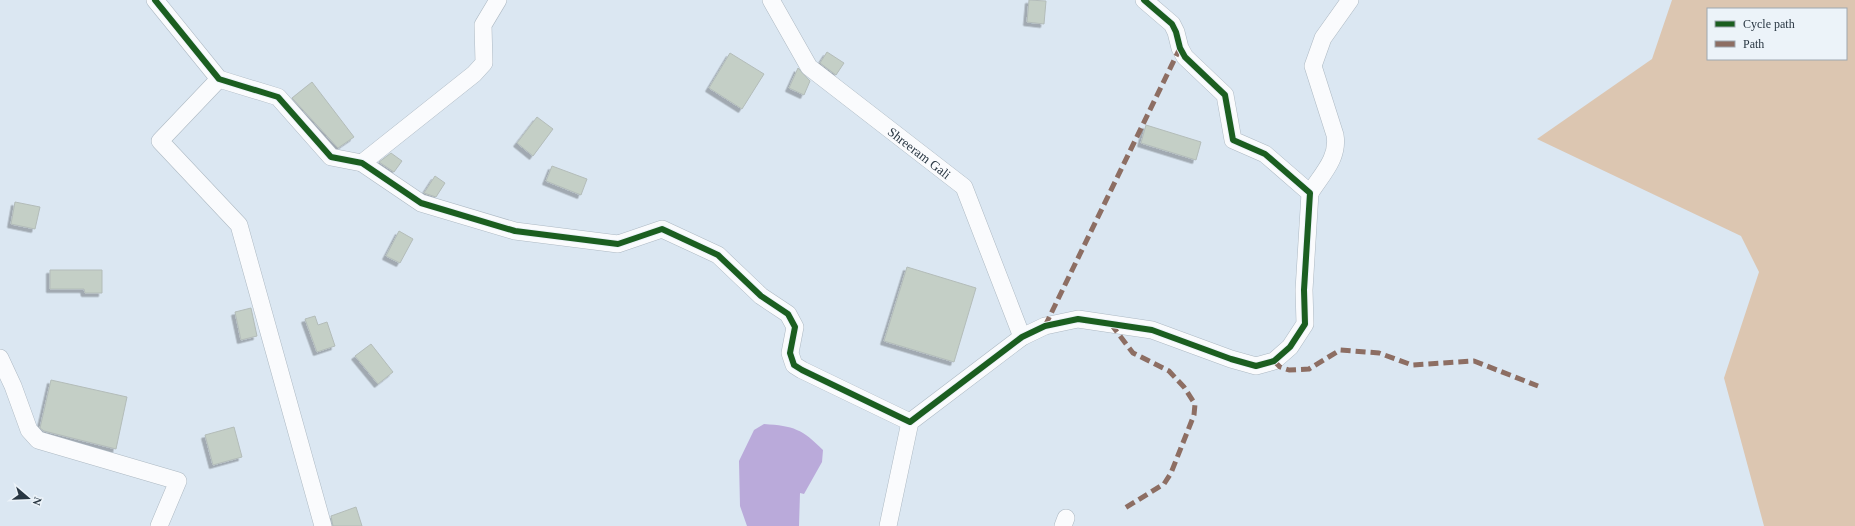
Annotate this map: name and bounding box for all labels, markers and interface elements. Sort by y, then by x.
legend [1707,8,1847,60]
text: Cycle path [1743,17,1795,31]
text: Path [1743,37,1764,51]
street label: Shreeram Gali [885,124,954,182]
north arrow [8,478,48,518]
text: N [30,496,44,507]

